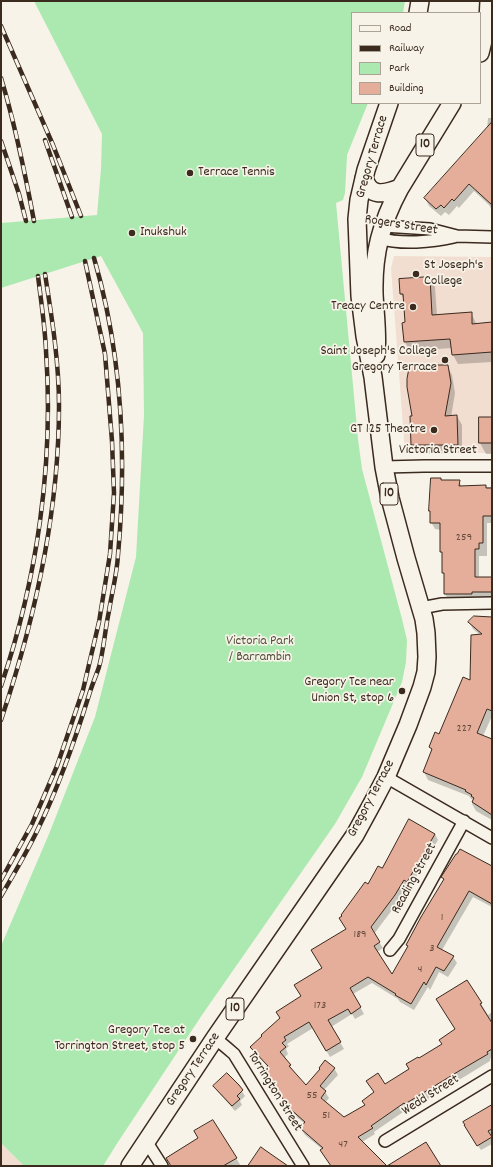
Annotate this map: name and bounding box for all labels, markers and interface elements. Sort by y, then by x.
legend [351,12,481,104]
text: Road [389,20,411,37]
text: Railway [389,40,424,57]
text: Park [389,60,409,77]
text: Building [389,80,424,97]
street label: Gregory Terrace [353,114,393,200]
road number: 10 [416,134,434,156]
place label: Terrace Tennis [198,165,275,181]
marker: Terrace Tennis [185,168,195,178]
street label: Rogers Street [363,212,439,240]
place label: Inukshuk [140,225,187,241]
marker: Inukshuk [127,228,137,238]
place label: St Joseph's College [424,258,483,290]
marker: St Joseph's College [411,269,421,279]
place label: Treacy Centre [331,299,405,315]
marker: Treacy Centre [408,302,418,312]
place label: Saint Joseph's College Gregory Terrace [320,344,437,376]
marker: Saint Joseph's College Gregory Terrace [440,355,450,365]
place label: GT 125 Theatre [350,422,426,438]
marker: GT 125 Theatre [429,425,439,435]
street label: Victoria Street [399,443,477,459]
road number: 10 [380,483,398,505]
house number: 259 [456,531,472,545]
park label: Victoria Park / Barrambin [226,634,294,666]
place label: Gregory Tce near Union St, stop 6 [304,675,394,708]
marker: Gregory Tce near Union St, stop 6 [397,686,407,696]
house number: 227 [456,722,472,736]
street label: Gregory Terrace [345,757,399,841]
street label: Reading Street [389,841,441,917]
house number: 1 [441,911,443,925]
house number: 189 [354,928,366,942]
house number: 3 [429,942,435,956]
house number: 4 [418,963,422,977]
road number: 10 [226,998,244,1020]
house number: 173 [314,999,326,1013]
place label: Gregory Tce at Torrington Street, stop 5 [54,1023,185,1056]
street label: Gregory Terrace [163,1030,225,1110]
marker: Gregory Tce at Torrington Street, stop 5 [188,1034,198,1044]
street label: Torrington Street [243,1049,305,1135]
street label: Wedd Street [399,1072,463,1120]
house number: 55 [306,1089,318,1103]
house number: 51 [322,1109,330,1123]
house number: 47 [338,1138,348,1152]

